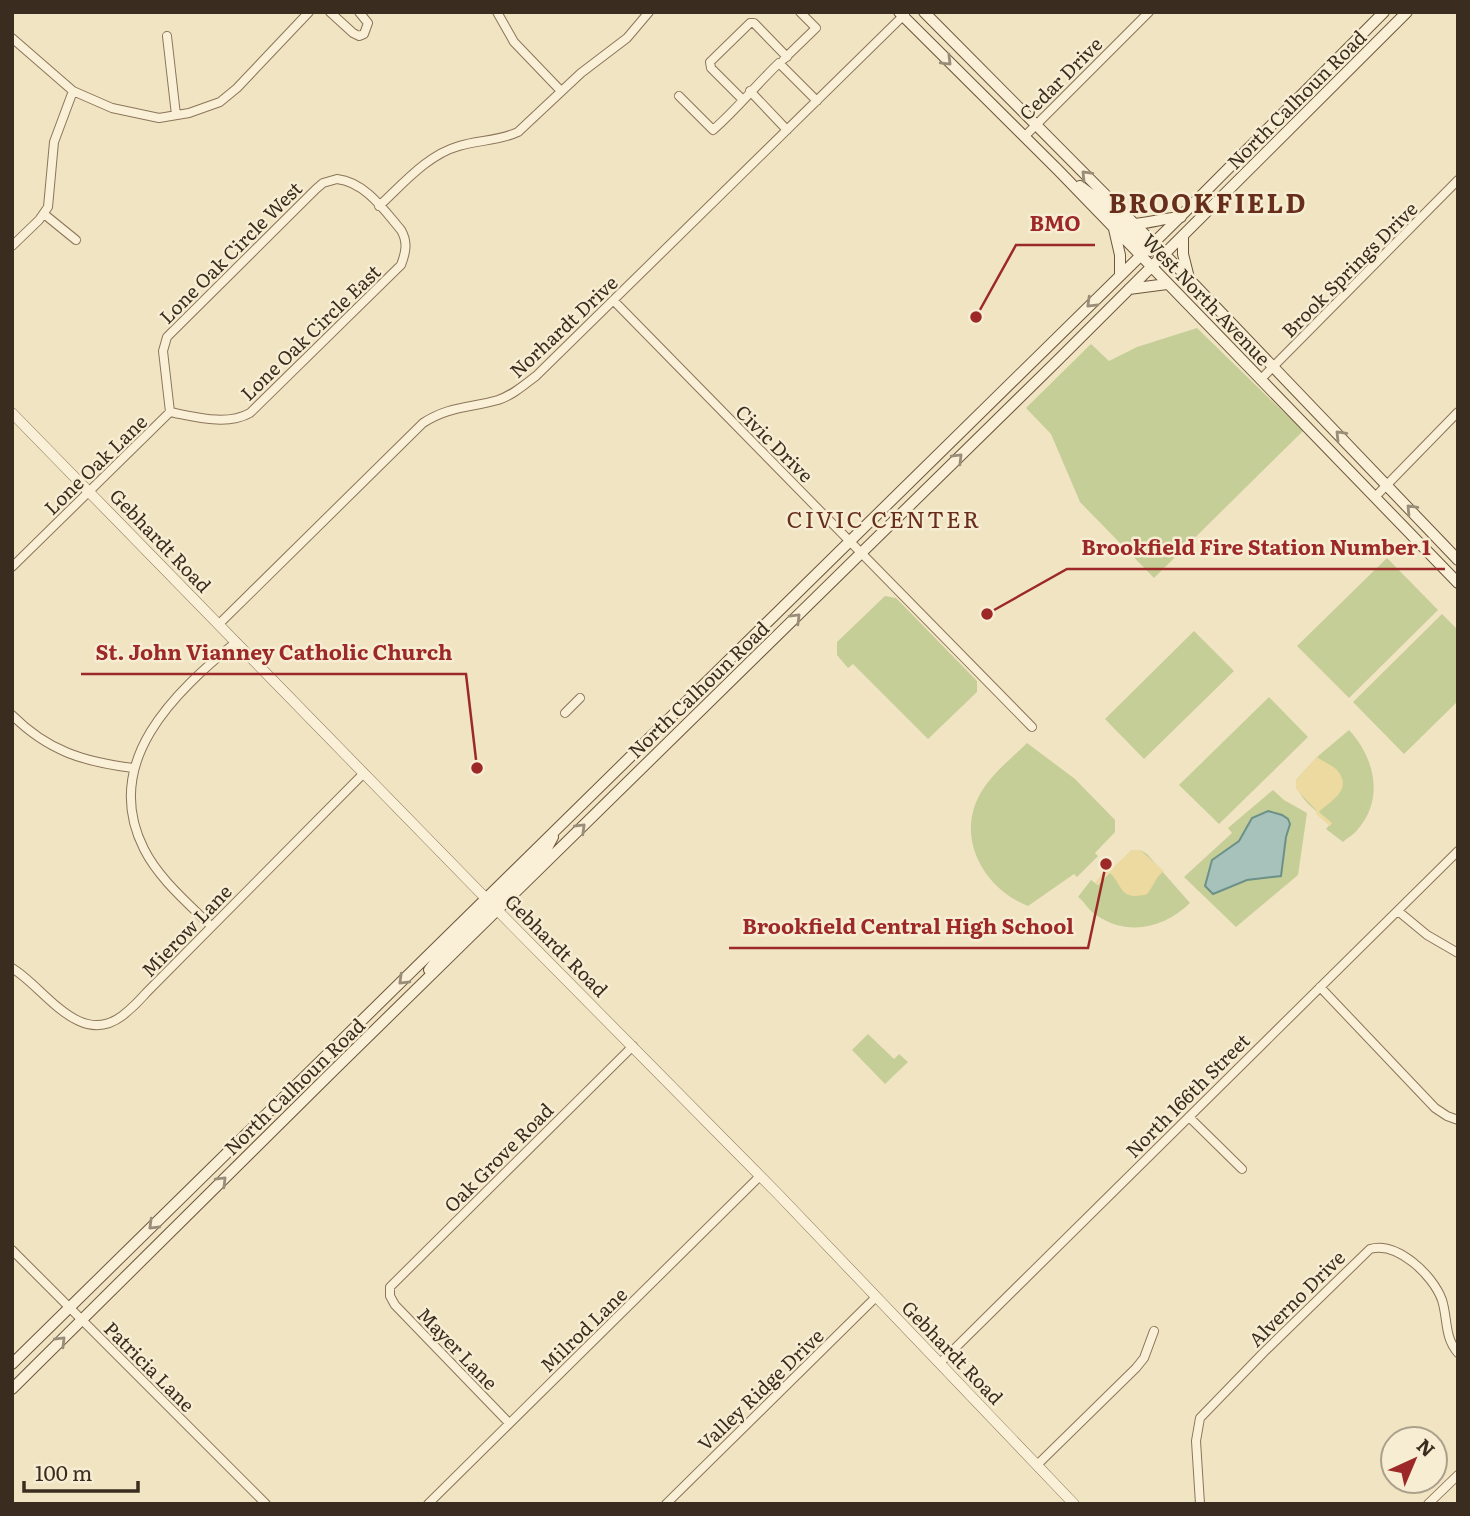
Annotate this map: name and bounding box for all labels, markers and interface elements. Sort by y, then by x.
street label: North Calhoun Road [1220,23,1372,175]
street label: Cedar Drive [1012,30,1108,126]
one-way arrow [938,52,951,65]
one-way arrow [1082,170,1095,183]
street label: Lone Oak Circle West [152,174,308,330]
district label: BROOKFIELD [1108,182,1308,221]
street label: Brook Springs Drive [1275,195,1423,343]
callout: BMO [1016,203,1095,245]
text: BMO [1029,206,1081,237]
street label: West North Avenue [1136,227,1278,371]
street label: Lone Oak Circle East [234,257,387,406]
street label: Norhardt Drive [503,268,623,384]
one-way arrow [1086,295,1099,308]
street label: Civic Drive [730,398,820,488]
street label: Lone Oak Lane [37,407,153,521]
one-way arrow [1336,430,1349,443]
one-way arrow [950,453,963,466]
street label: Gebhardt Road [104,482,218,599]
district label: CIVIC CENTER [787,501,981,535]
one-way arrow [1406,504,1419,517]
callout: Brookfield Fire Station Number 1 [1067,527,1445,569]
text: Brookfield Fire Station Number 1 [1081,530,1431,561]
one-way arrow [788,613,801,626]
street label: North Calhoun Road [621,614,775,764]
callout: St. John Vianney Catholic Church [81,632,466,674]
text: St. John Vianney Catholic Church [95,635,453,666]
one-way arrow [573,824,586,837]
street label: Mierow Lane [135,877,238,983]
street label: Gebhardt Road [499,887,615,1003]
callout: Brookfield Central High School [729,906,1088,948]
text: Brookfield Central High School [742,909,1074,940]
one-way arrow [398,971,411,984]
street label: North Calhoun Road [217,1011,371,1161]
street label: North 166th Street [1119,1026,1256,1163]
street label: Oak Grove Road [437,1096,559,1218]
one-way arrow [214,1176,227,1189]
one-way arrow [149,1217,161,1229]
street label: Alverno Drive [1241,1243,1351,1353]
street label: Milrod Lane [533,1280,633,1378]
street label: Gebhardt Road [896,1294,1010,1411]
street label: Mayer Lane [411,1300,505,1396]
street label: Patricia Lane [98,1314,202,1418]
street label: Valley Ridge Drive [691,1321,829,1456]
one-way arrow [53,1337,66,1350]
north arrow [1379,1425,1449,1495]
text: N [1411,1431,1442,1463]
scale bar [24,1450,138,1494]
text: 100 m [35,1456,92,1487]

